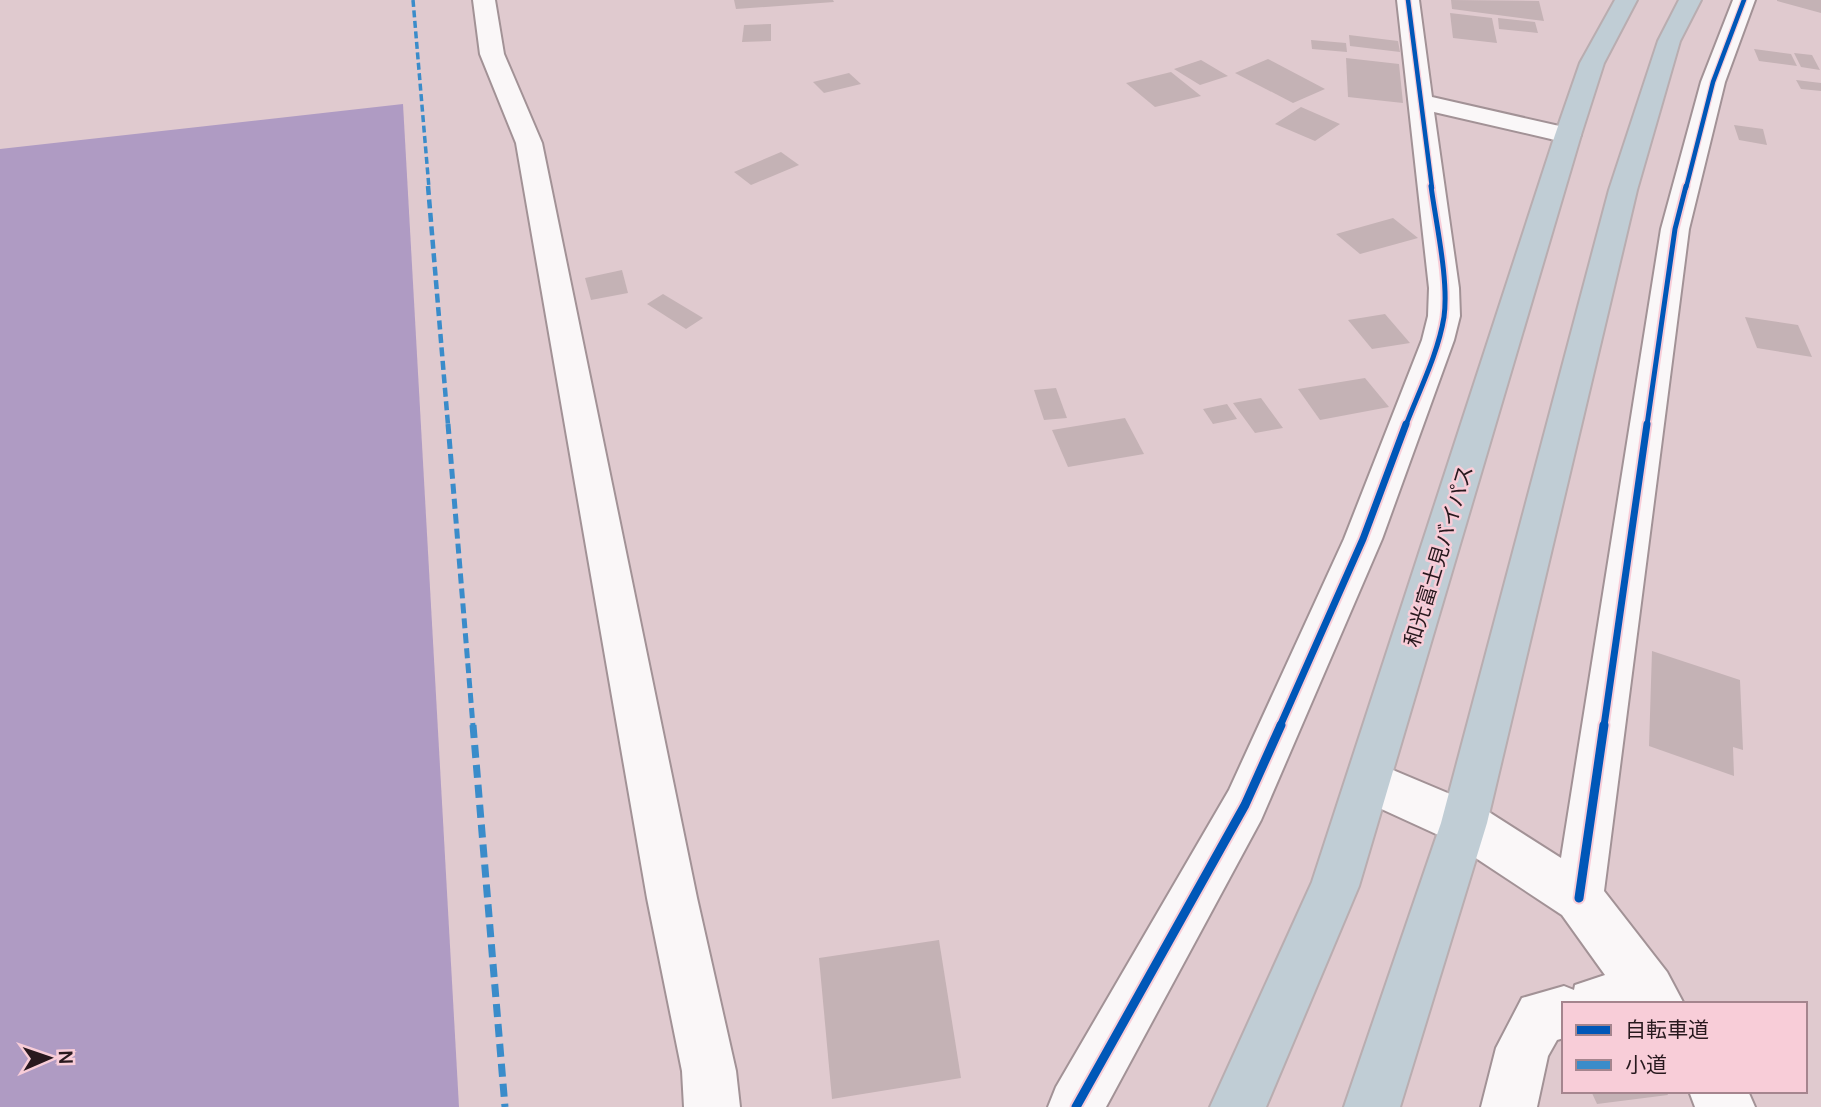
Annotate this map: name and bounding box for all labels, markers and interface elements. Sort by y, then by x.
street label: 和光富士見バイパス [1397,461,1479,650]
legend [1562,1002,1807,1093]
text: 自転車道 [1625,1015,1709,1043]
north arrow [14,1023,84,1093]
text: N [53,1050,79,1065]
text: 小道 [1625,1050,1667,1078]

